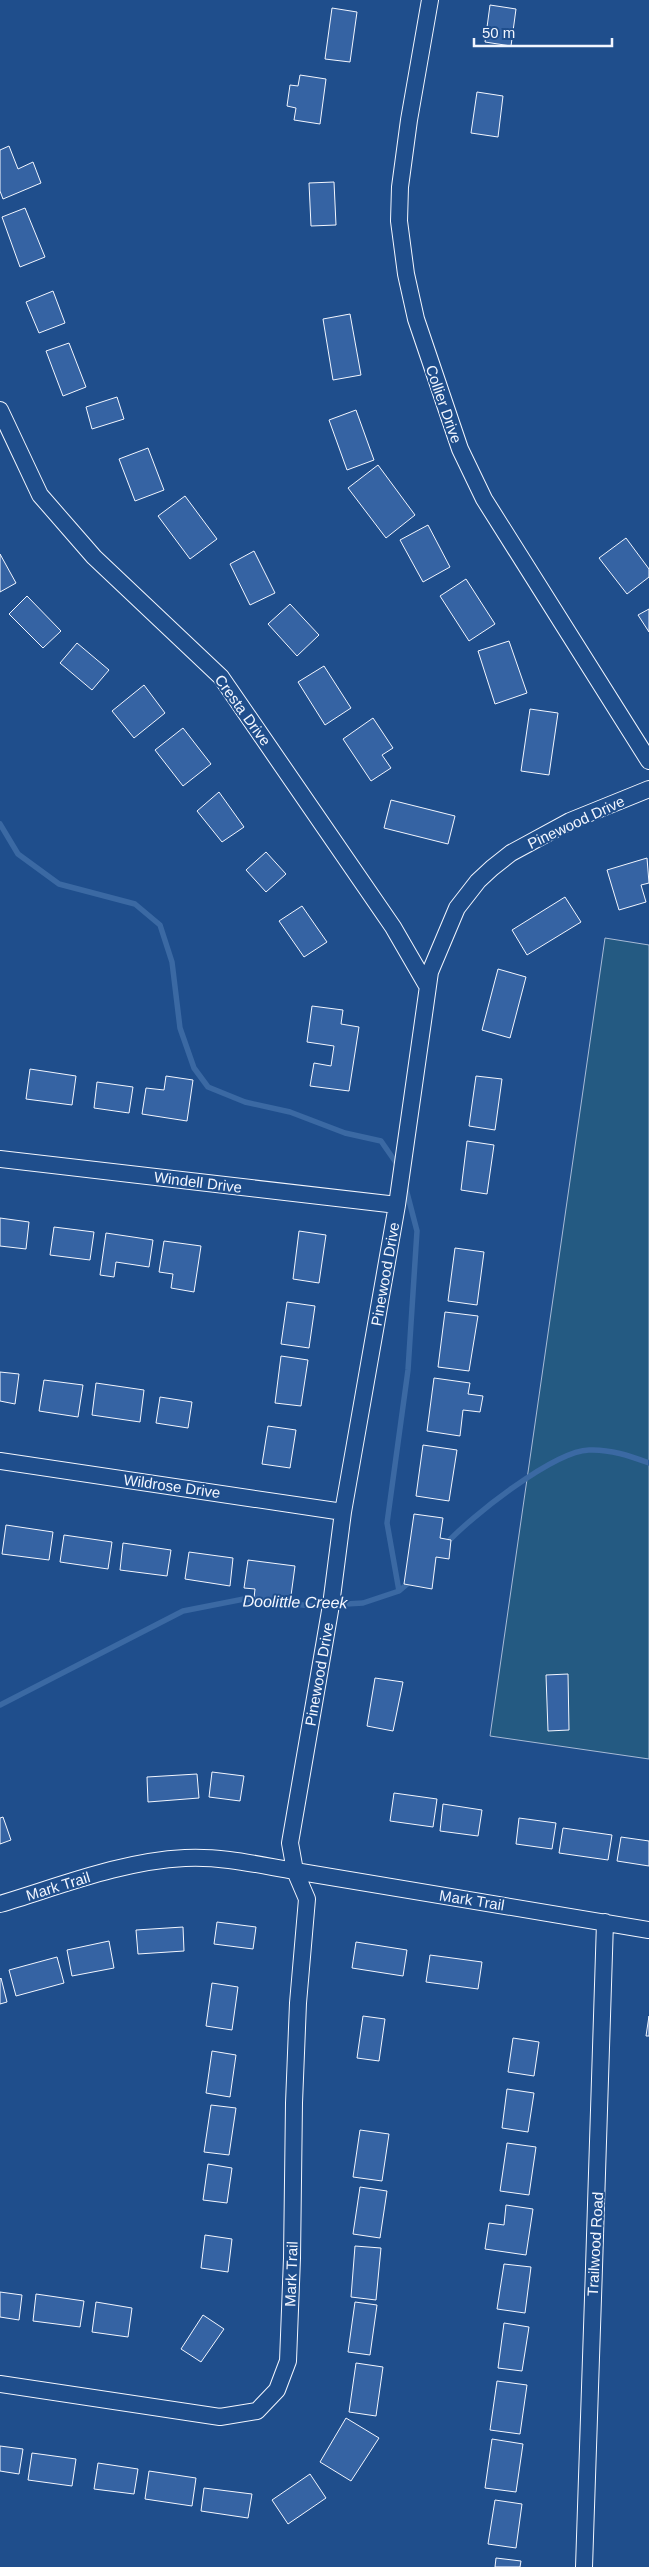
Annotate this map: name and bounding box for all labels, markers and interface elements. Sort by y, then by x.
scale bar [474,15,612,47]
text: 50 m [482,24,515,41]
street label: Collier Drive [423,363,465,445]
street label: Cresta Drive [212,671,274,749]
street label: Pinewood Drive [525,792,627,852]
street label: Windell Drive [153,1168,243,1196]
street label: Pinewood Drive [368,1221,402,1327]
street label: Wildrose Drive [123,1471,221,1501]
water label: Doolittle Creek [242,1593,349,1611]
street label: Pinewood Drive [302,1621,336,1727]
street label: Mark Trail [24,1868,92,1904]
street label: Mark Trail [438,1886,506,1914]
street label: Trailwood Road [584,2191,606,2297]
street label: Mark Trail [281,2241,301,2307]

